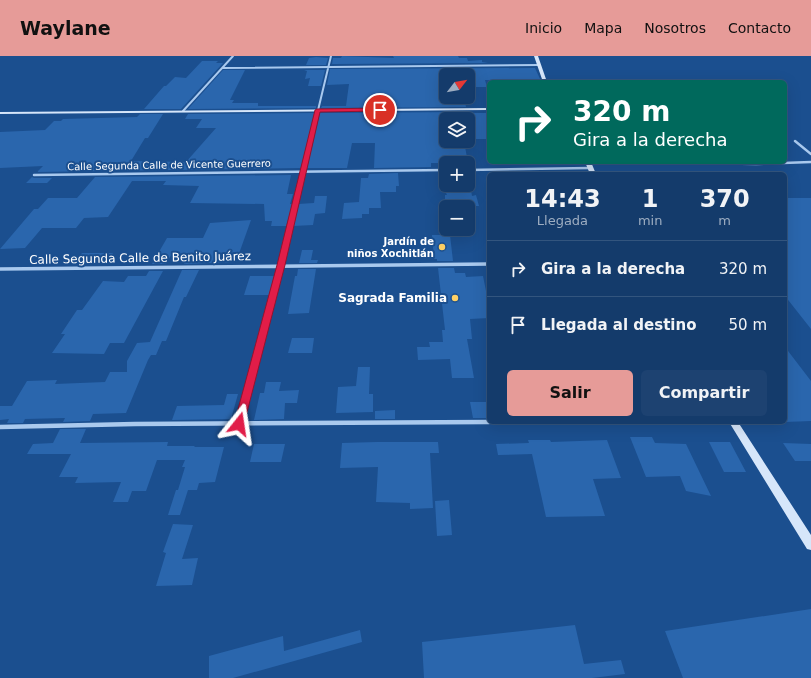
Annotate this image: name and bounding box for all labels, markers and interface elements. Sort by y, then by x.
text: Waylane [20,17,111,39]
text: Inicio [525,20,562,36]
text: Mapa [584,20,622,36]
text: Nosotros [644,20,706,36]
text: Contacto [728,20,791,36]
north arrow [439,68,475,104]
map controls [439,68,475,236]
pin [363,93,397,127]
text: 320 m [573,95,670,128]
icon: right [507,96,559,148]
icon: arrive [369,99,391,121]
button: layers [439,112,475,148]
text: Gira a la derecha [573,129,728,150]
button: + [439,156,475,192]
street label: Calle Segunda Calle de Vicente Guerrero [67,158,271,172]
text: 14:43 [524,185,601,213]
text: 1 [642,185,658,213]
text: 370 [700,185,750,213]
button: − [439,200,475,236]
text: Llegada [537,213,588,228]
text: min [638,213,662,228]
text: m [718,213,731,228]
place label: Jardín de niños Xochitlán [347,236,434,259]
marker: Jardín de niños Xochitlán [437,242,447,252]
street label: Calle Segunda Calle de Benito Juárez [29,249,251,267]
icon: right [507,258,529,280]
text: Gira a la derecha [541,260,685,278]
text: 320 m [719,260,767,278]
place label: Sagrada Familia [338,291,447,305]
marker: Sagrada Familia [450,293,460,303]
icon: arrive [507,314,529,336]
text: Llegada al destino [541,316,696,334]
text: 50 m [729,316,767,334]
button: Salir [507,370,633,416]
button: Compartir [641,370,767,416]
position arrow [218,403,260,445]

